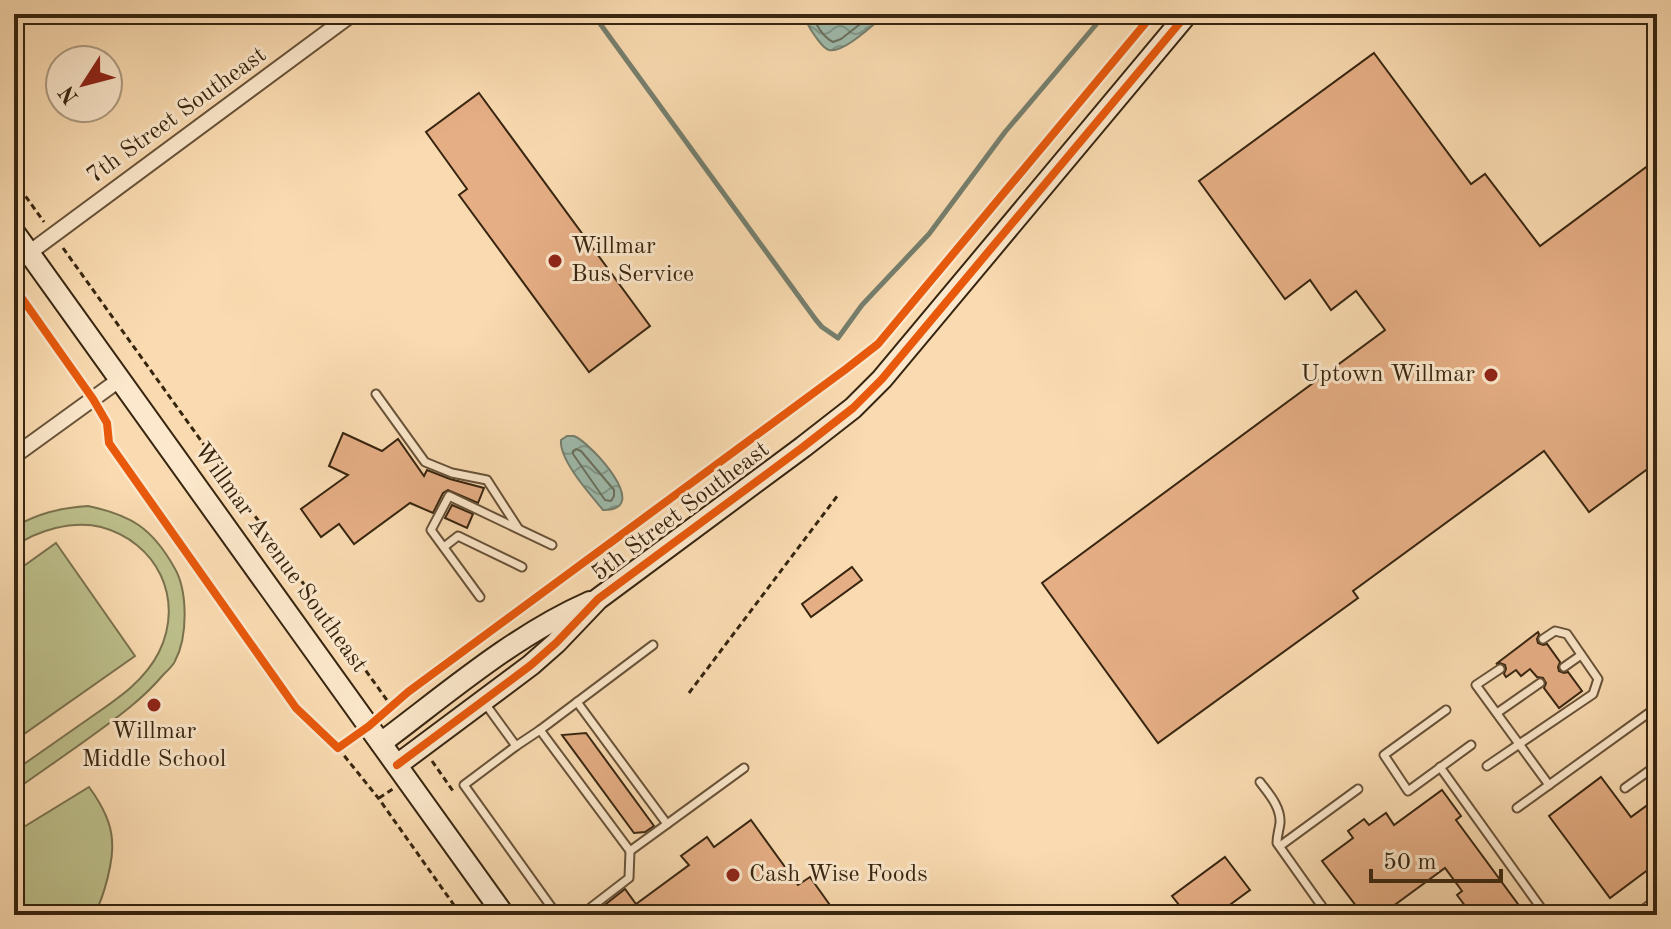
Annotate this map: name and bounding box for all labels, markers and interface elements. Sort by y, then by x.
street label: 7th Street Southeast [83,43,271,189]
north arrow [44,44,124,124]
text: N [55,81,83,108]
place label: Willmar Bus Service [571,235,694,287]
marker: Willmar Bus Service [546,252,564,270]
place label: Uptown Willmar [1301,363,1475,387]
marker: Uptown Willmar [1482,366,1500,384]
street label: 5th Street Southeast [588,438,774,586]
street label: Willmar Avenue Southeast [189,439,371,677]
marker: Willmar Middle School [145,696,163,714]
place label: Willmar Middle School [82,720,226,772]
scale bar [1371,833,1501,883]
text: 50 m [1383,851,1437,875]
place label: Cash Wise Foods [749,863,928,887]
marker: Cash Wise Foods [724,866,742,884]

